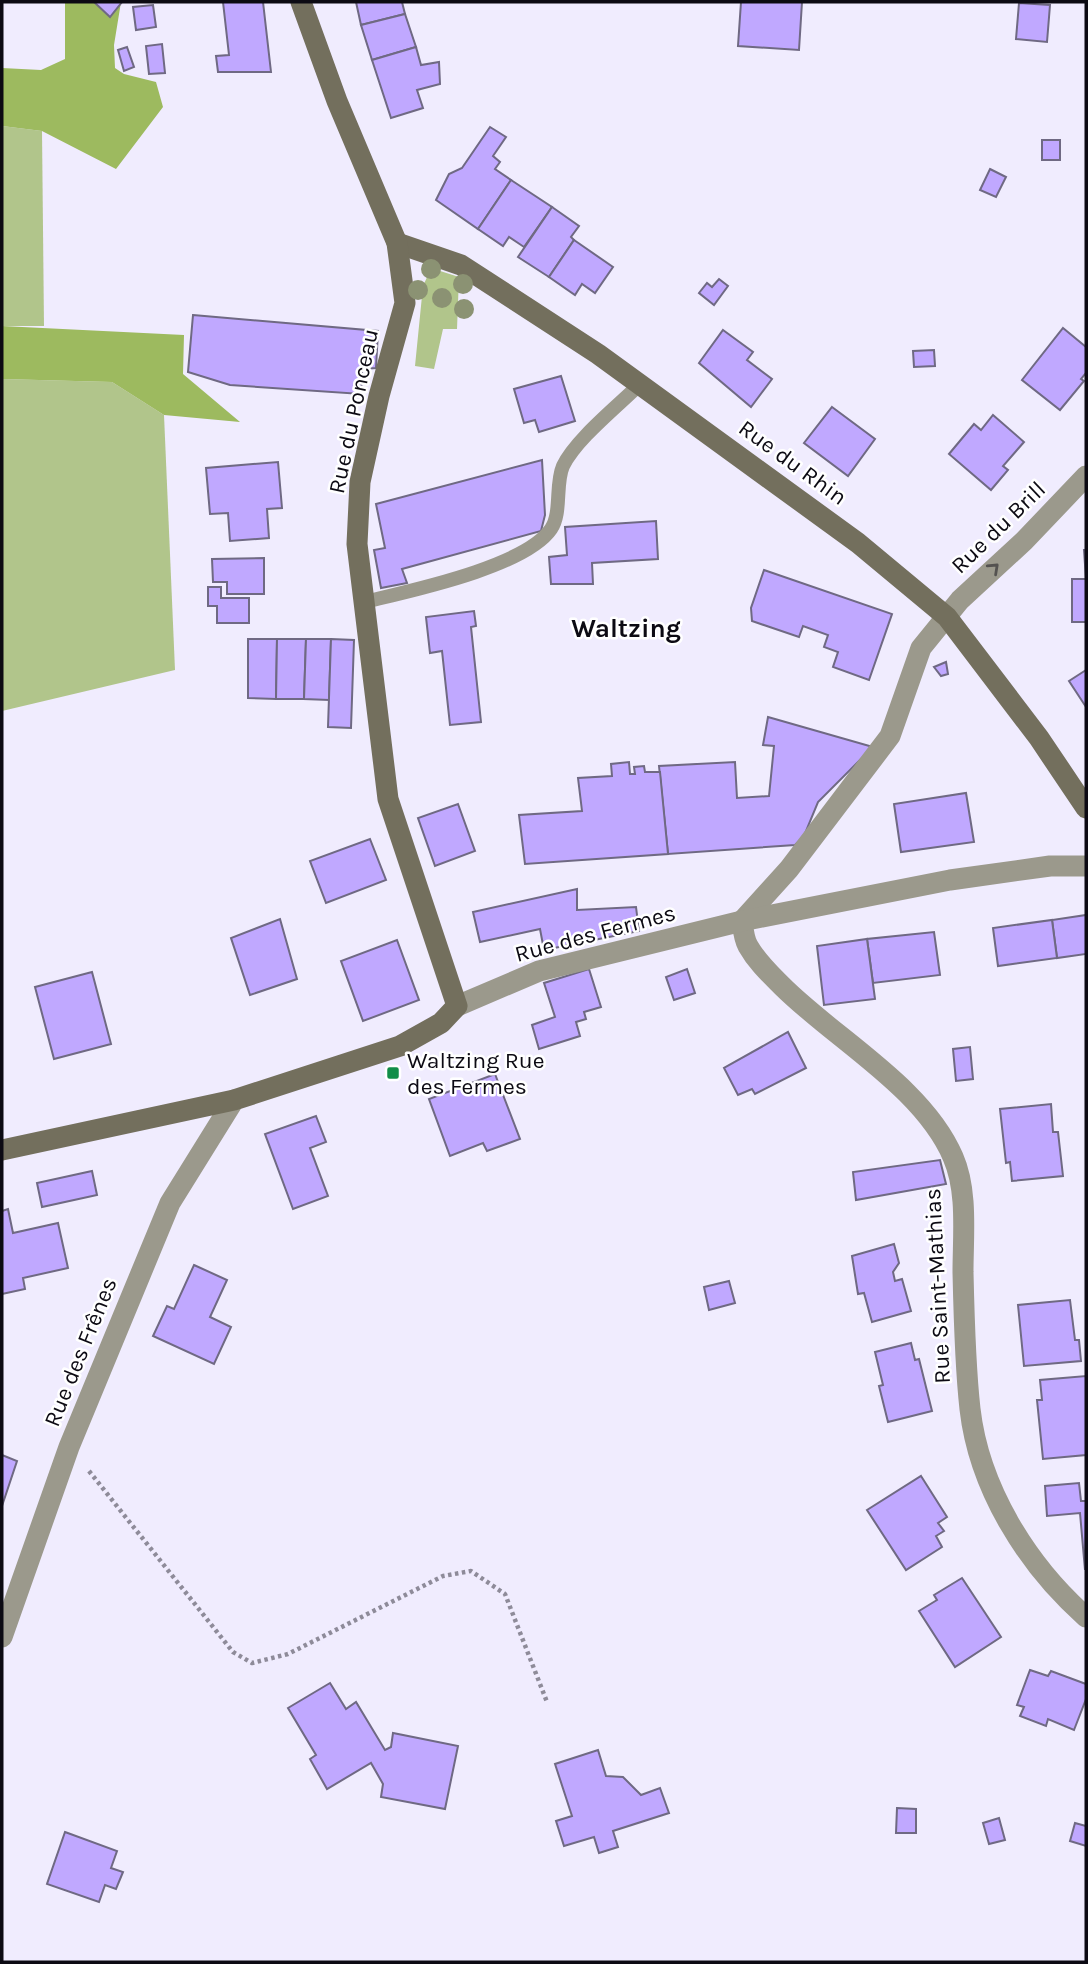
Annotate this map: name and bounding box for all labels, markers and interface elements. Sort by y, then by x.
street label: Rue du Ponceau [323,326,384,496]
street label: Rue du Rhin [733,414,852,511]
street label: Rue du Brill [946,476,1051,579]
one-way arrow [986,564,999,577]
district label: Waltzing [571,613,681,644]
street label: Rue des Fermes [512,899,678,968]
place label: Waltzing Rue des Fermes [407,1047,545,1100]
marker: Waltzing Rue des Fermes [385,1065,401,1081]
street label: Rue Saint-Mathias [919,1188,956,1384]
street label: Rue des Frênes [38,1274,123,1431]

